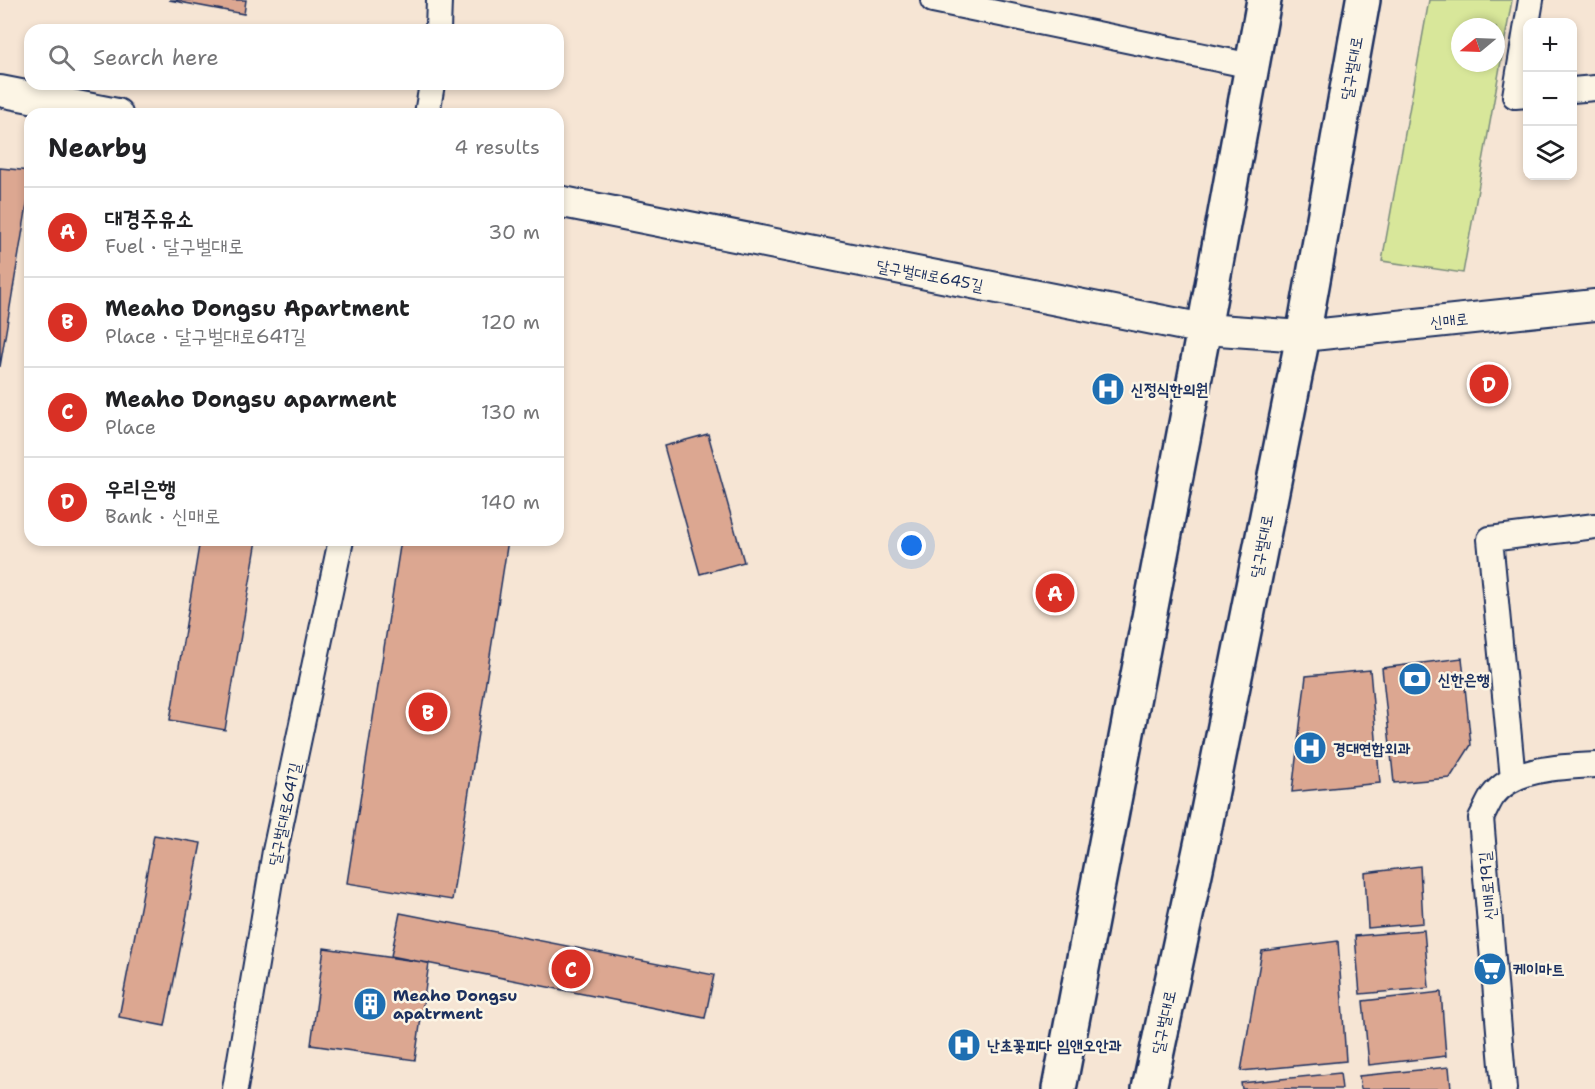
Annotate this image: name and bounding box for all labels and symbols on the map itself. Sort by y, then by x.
north arrow [1451,18,1505,72]
street label: 달구벌대로 [1336,35,1367,102]
street label: 달구벌대로645길 [875,255,985,296]
street label: 신매로 [1429,308,1469,333]
pin: D [1470,362,1508,406]
hospital icon: 신정식한의원 [1090,371,1126,407]
place label: 신정식한의원 [1131,379,1208,400]
street label: 달구벌대로 [1245,512,1278,580]
your location [897,531,926,560]
pin: A [1036,570,1074,616]
bank icon: 신한은행 [1397,661,1433,697]
place label: 신한은행 [1438,669,1490,690]
pin: B [408,690,448,734]
hospital icon: 경대연합외과 [1292,730,1328,766]
place label: 경대연합외과 [1333,738,1410,759]
street label: 달구벌대로641길 [263,760,306,868]
street label: 신매로19길 [1474,851,1501,921]
pin: C [552,946,590,992]
supermarket icon: 케이마트 [1472,951,1508,987]
place label: 케이마트 [1513,959,1565,980]
place label: Meaho Dongsu apatrment [393,985,517,1024]
building icon: Meaho Dongsu apatrment [352,986,388,1022]
street label: 달구벌대로 [1147,988,1180,1056]
hospital icon: 난초꽃피다 임앤오안과 [946,1027,982,1063]
place label: 난초꽃피다 임앤오안과 [987,1035,1121,1056]

